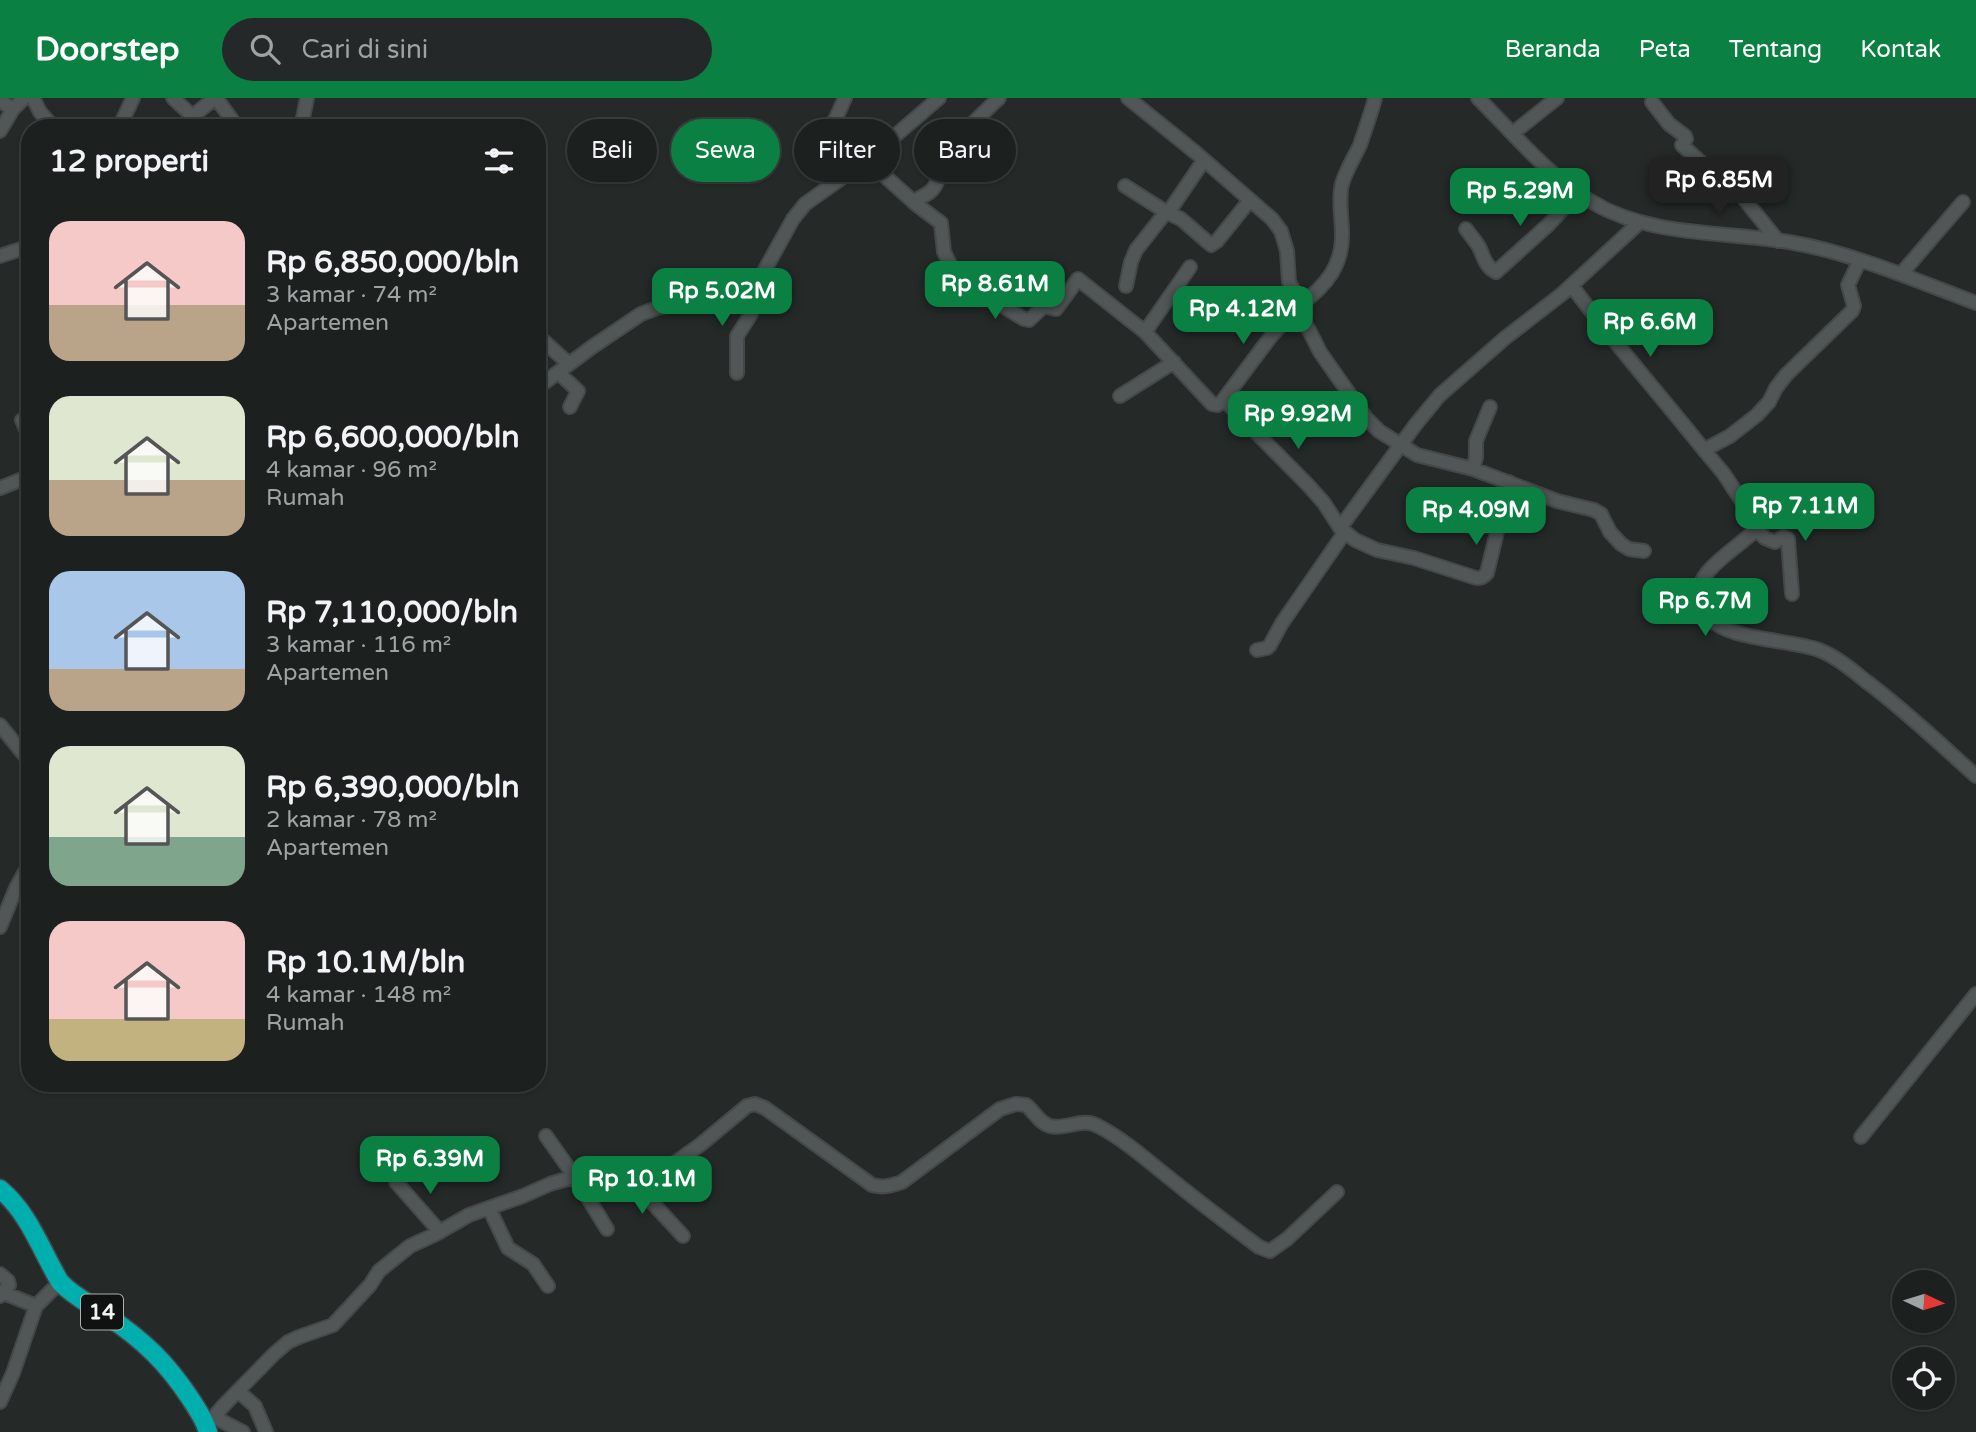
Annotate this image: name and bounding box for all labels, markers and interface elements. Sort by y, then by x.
search box [222,18,712,81]
text: Doorstep [35,30,180,69]
icon: search [246,30,284,68]
text: Cari di sini [302,34,428,65]
text: Beranda [1505,35,1601,64]
text: Peta [1639,35,1691,64]
text: Tentang [1729,35,1822,64]
text: Kontak [1860,35,1941,64]
chip: Beli [567,119,657,182]
chip: Sewa [671,119,780,182]
chip: Filter [794,119,900,182]
chip: Baru [914,119,1016,182]
icon: filters [480,142,518,180]
text: 12 properti [49,143,209,180]
pin: Rp 6.85M [1647,158,1791,217]
text: Rp 6.85M [1665,166,1773,194]
pin: Rp 5.29M [1448,169,1592,228]
text: Rp 5.29M [1466,177,1574,205]
text: Rp 6,850,000/bln [266,244,519,281]
icon: home [105,249,189,333]
pin: Rp 8.61M [923,262,1067,321]
pin: Rp 5.02M [650,268,794,328]
text: Rp 8.61M [941,270,1049,298]
text: Rp 5.02M [668,277,776,305]
text: 3 kamar · 74 m² [266,281,437,309]
pin: Rp 4.12M [1171,286,1315,346]
text: Rp 4.12M [1189,295,1297,323]
pin: Rp 6.6M [1585,300,1715,359]
text: Rp 6.6M [1603,308,1697,336]
text: Apartemen [266,309,389,337]
pin: Rp 9.92M [1226,392,1370,451]
text: Rp 9.92M [1244,400,1352,428]
text: Rp 6,600,000/bln [266,419,520,456]
icon: home [105,424,189,508]
text: 4 kamar · 96 m² [266,456,437,484]
text: Rumah [266,484,344,512]
pin: Rp 7.11M [1733,484,1877,543]
pin: Rp 4.09M [1404,488,1548,547]
text: Rp 7.11M [1751,492,1859,520]
text: Rp 4.09M [1422,496,1530,524]
pin: Rp 6.7M [1640,578,1770,638]
text: Rp 6.7M [1658,587,1752,615]
text: Rp 7,110,000/bln [266,594,518,631]
icon: home [105,599,189,683]
text: 3 kamar · 116 m² [266,631,451,659]
text: Apartemen [266,659,389,687]
text: Rp 6,390,000/bln [266,769,520,806]
icon: home [105,774,189,858]
text: 2 kamar · 78 m² [266,806,437,834]
text: Apartemen [266,834,389,862]
text: Rp 10.1M/bln [266,944,465,981]
icon: home [105,949,189,1033]
text: 4 kamar · 148 m² [266,981,451,1009]
text: Rumah [266,1009,344,1037]
pin: Rp 6.39M [358,1136,502,1196]
text: Rp 6.39M [376,1145,484,1173]
pin: Rp 10.1M [570,1156,714,1216]
text: Rp 10.1M [588,1165,696,1193]
north arrow [1892,1270,1955,1334]
map controls [1892,1270,1955,1410]
road number: 14 [81,1294,123,1330]
button: locate [1892,1347,1955,1410]

